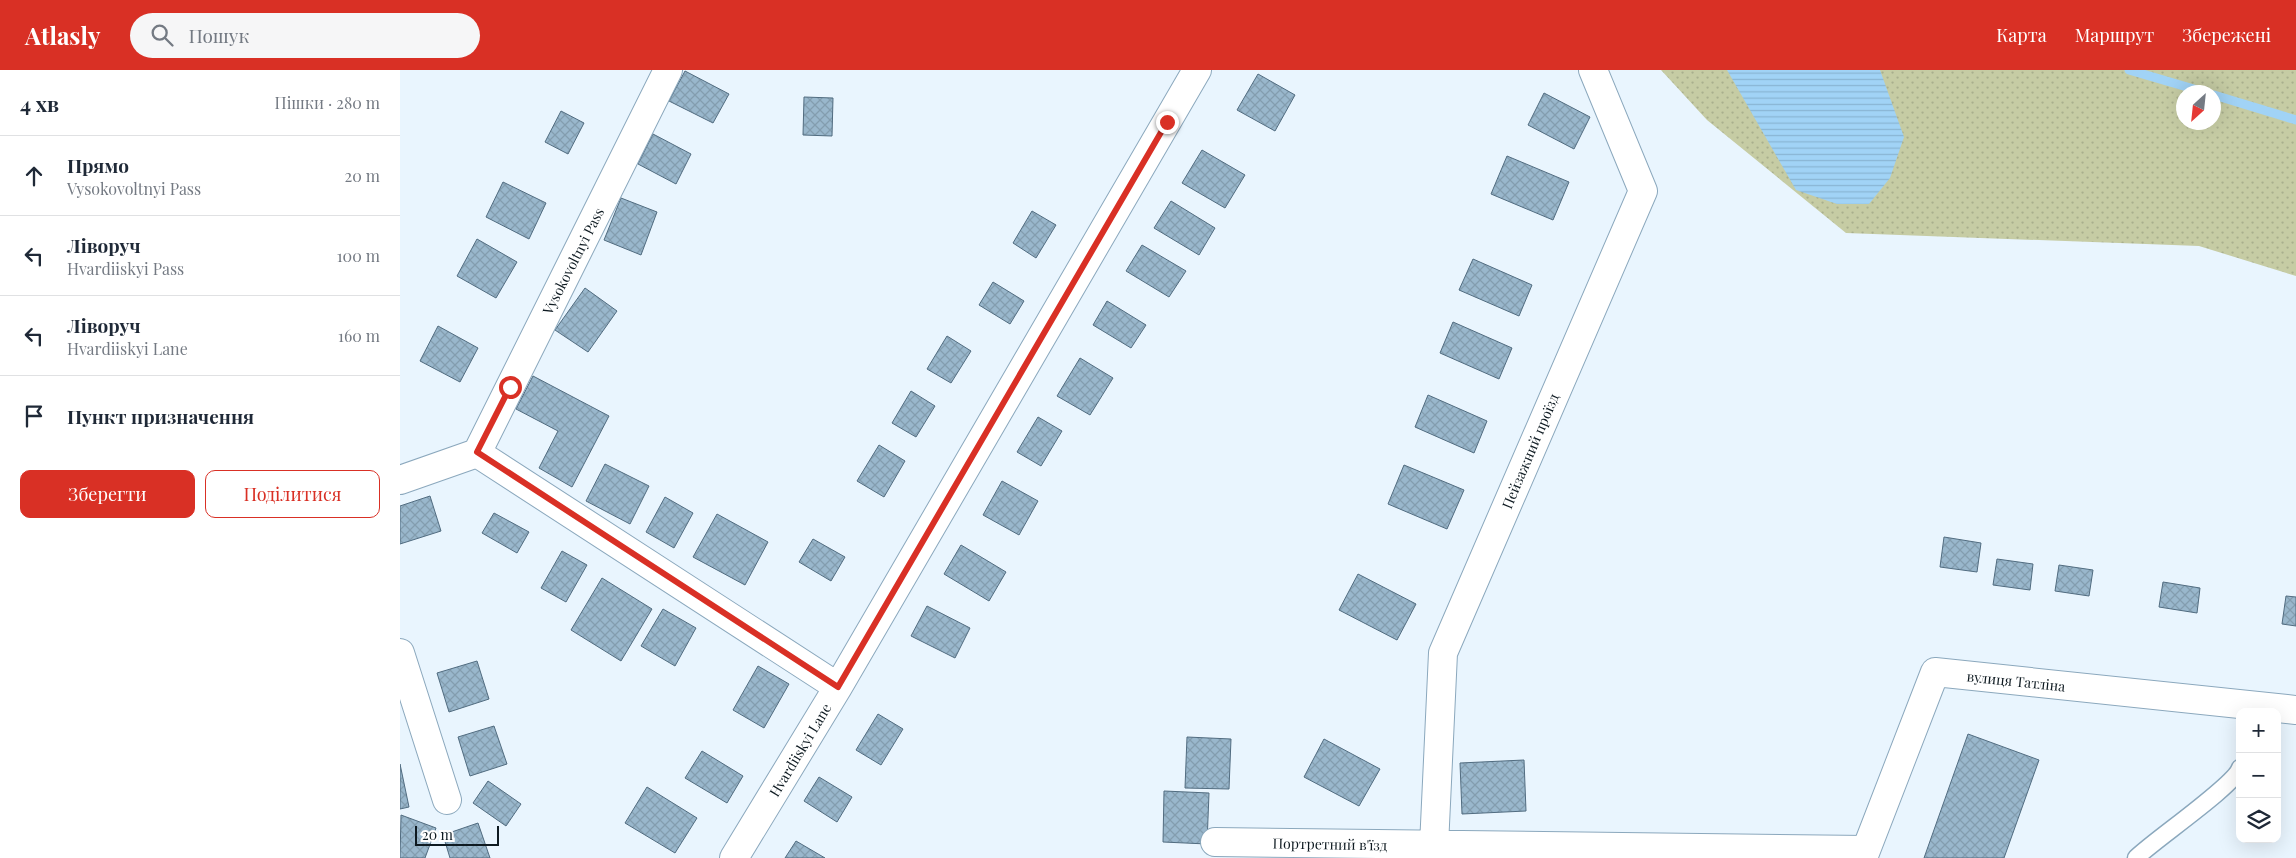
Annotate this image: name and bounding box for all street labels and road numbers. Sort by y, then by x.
street label: Vysokovoltnyi Pass [537,204,608,319]
street label: Пейзажний проїзд [1497,390,1563,512]
street label: вулиця Татліна [1966,666,2066,696]
street label: Hvardiiskyi Lane [765,700,835,800]
street label: Портретний в'їзд [1273,834,1388,855]

